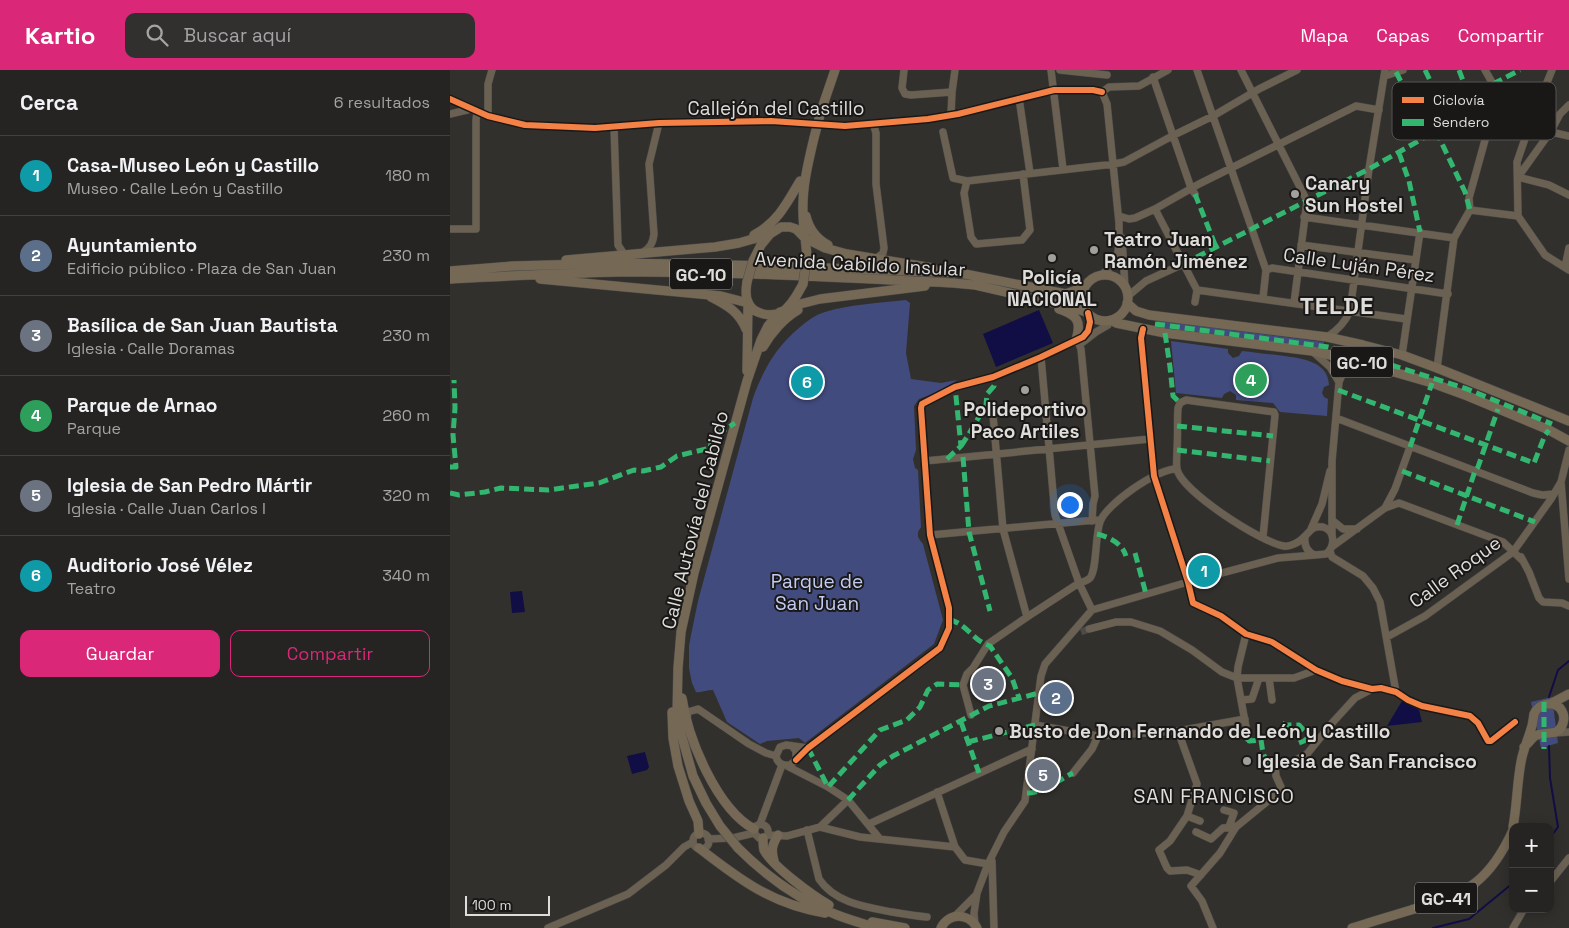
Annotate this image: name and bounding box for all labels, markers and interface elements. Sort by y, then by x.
search box [125,13,475,58]
text: Kartio [25,20,95,51]
icon: search [143,21,171,49]
text: Buscar aquí [183,23,291,48]
text: Mapa [1300,24,1348,47]
text: Capas [1376,24,1430,47]
text: Compartir [1458,24,1544,47]
legend [1392,82,1556,140]
text: Cerca [20,89,78,116]
text: Ciclovía [1433,91,1485,109]
text: 6 resultados [334,92,430,113]
street label: Callejón del Castillo [688,96,864,121]
text: Sendero [1433,113,1489,131]
text: Casa-Museo León y Castillo [67,153,319,178]
text: 1 [32,165,40,186]
text: 180 m [385,165,430,186]
place label: Canary Sun Hostel [1305,171,1403,218]
text: Museo · Calle León y Castillo [67,178,283,199]
marker: Canary Sun Hostel [1289,188,1301,200]
place label: Teatro Juan Ramón Jiménez [1104,227,1248,274]
text: Ayuntamiento [67,233,197,258]
street label: Calle Luján Pérez [1282,242,1436,288]
marker: Teatro Juan Ramón Jiménez [1088,244,1100,256]
text: 2 [31,245,41,266]
text: 230 m [383,245,430,266]
street label: Avenida Cabildo Insular [754,246,966,282]
marker: Policía NACIONAL [1046,252,1058,264]
text: Edificio público · Plaza de San Juan [67,258,336,279]
road number: GC-10 [670,258,732,290]
place label: Policía NACIONAL [1007,265,1097,312]
district label: TELDE [1300,290,1374,321]
text: Basílica de San Juan Bautista [67,313,338,338]
text: 3 [31,325,41,346]
text: 230 m [383,325,430,346]
text: Iglesia · Calle Doramas [67,338,235,359]
road number: GC-10 [1331,346,1393,378]
pin: 4 [1235,361,1267,399]
pin: 6 [791,363,823,401]
marker: Polideportivo Paco Artiles [1019,384,1031,396]
text: Parque de Arnao [67,393,217,418]
place label: Polideportivo Paco Artiles [964,397,1086,444]
text: 4 [31,405,41,426]
text: 260 m [382,405,430,426]
street label: Calle Autovía del Cabildo [656,408,734,632]
text: Parque [67,418,121,439]
text: Iglesia de San Pedro Mártir [67,473,312,498]
text: 5 [31,485,41,506]
text: 320 m [383,485,430,506]
your location [1057,492,1083,518]
text: Iglesia · Calle Juan Carlos I [67,498,266,519]
street label: Calle Roque [1404,530,1506,614]
pin: 1 [1188,552,1220,590]
text: Auditorio José Vélez [67,553,253,578]
text: 6 [31,565,41,586]
text: 340 m [382,565,430,586]
park label: Parque de San Juan [771,569,863,616]
text: Teatro [67,578,116,599]
button: Guardar [20,630,220,677]
button: Compartir [230,630,430,677]
pin: 3 [972,665,1004,703]
pin: 2 [1040,679,1072,717]
place label: Busto de Don Fernando de León y Castillo [1009,719,1390,744]
marker: Busto de Don Fernando de León y Castillo [993,725,1005,737]
place label: Iglesia de San Francisco [1257,749,1477,774]
marker: Iglesia de San Francisco [1241,755,1253,767]
pin: 5 [1027,756,1059,794]
district label: SAN FRANCISCO [1133,783,1295,809]
map controls [1509,823,1554,913]
button: + [1509,823,1554,868]
button: − [1509,868,1554,913]
road number: GC-41 [1415,882,1477,914]
scale bar [465,893,550,916]
text: 100 m [472,896,511,914]

